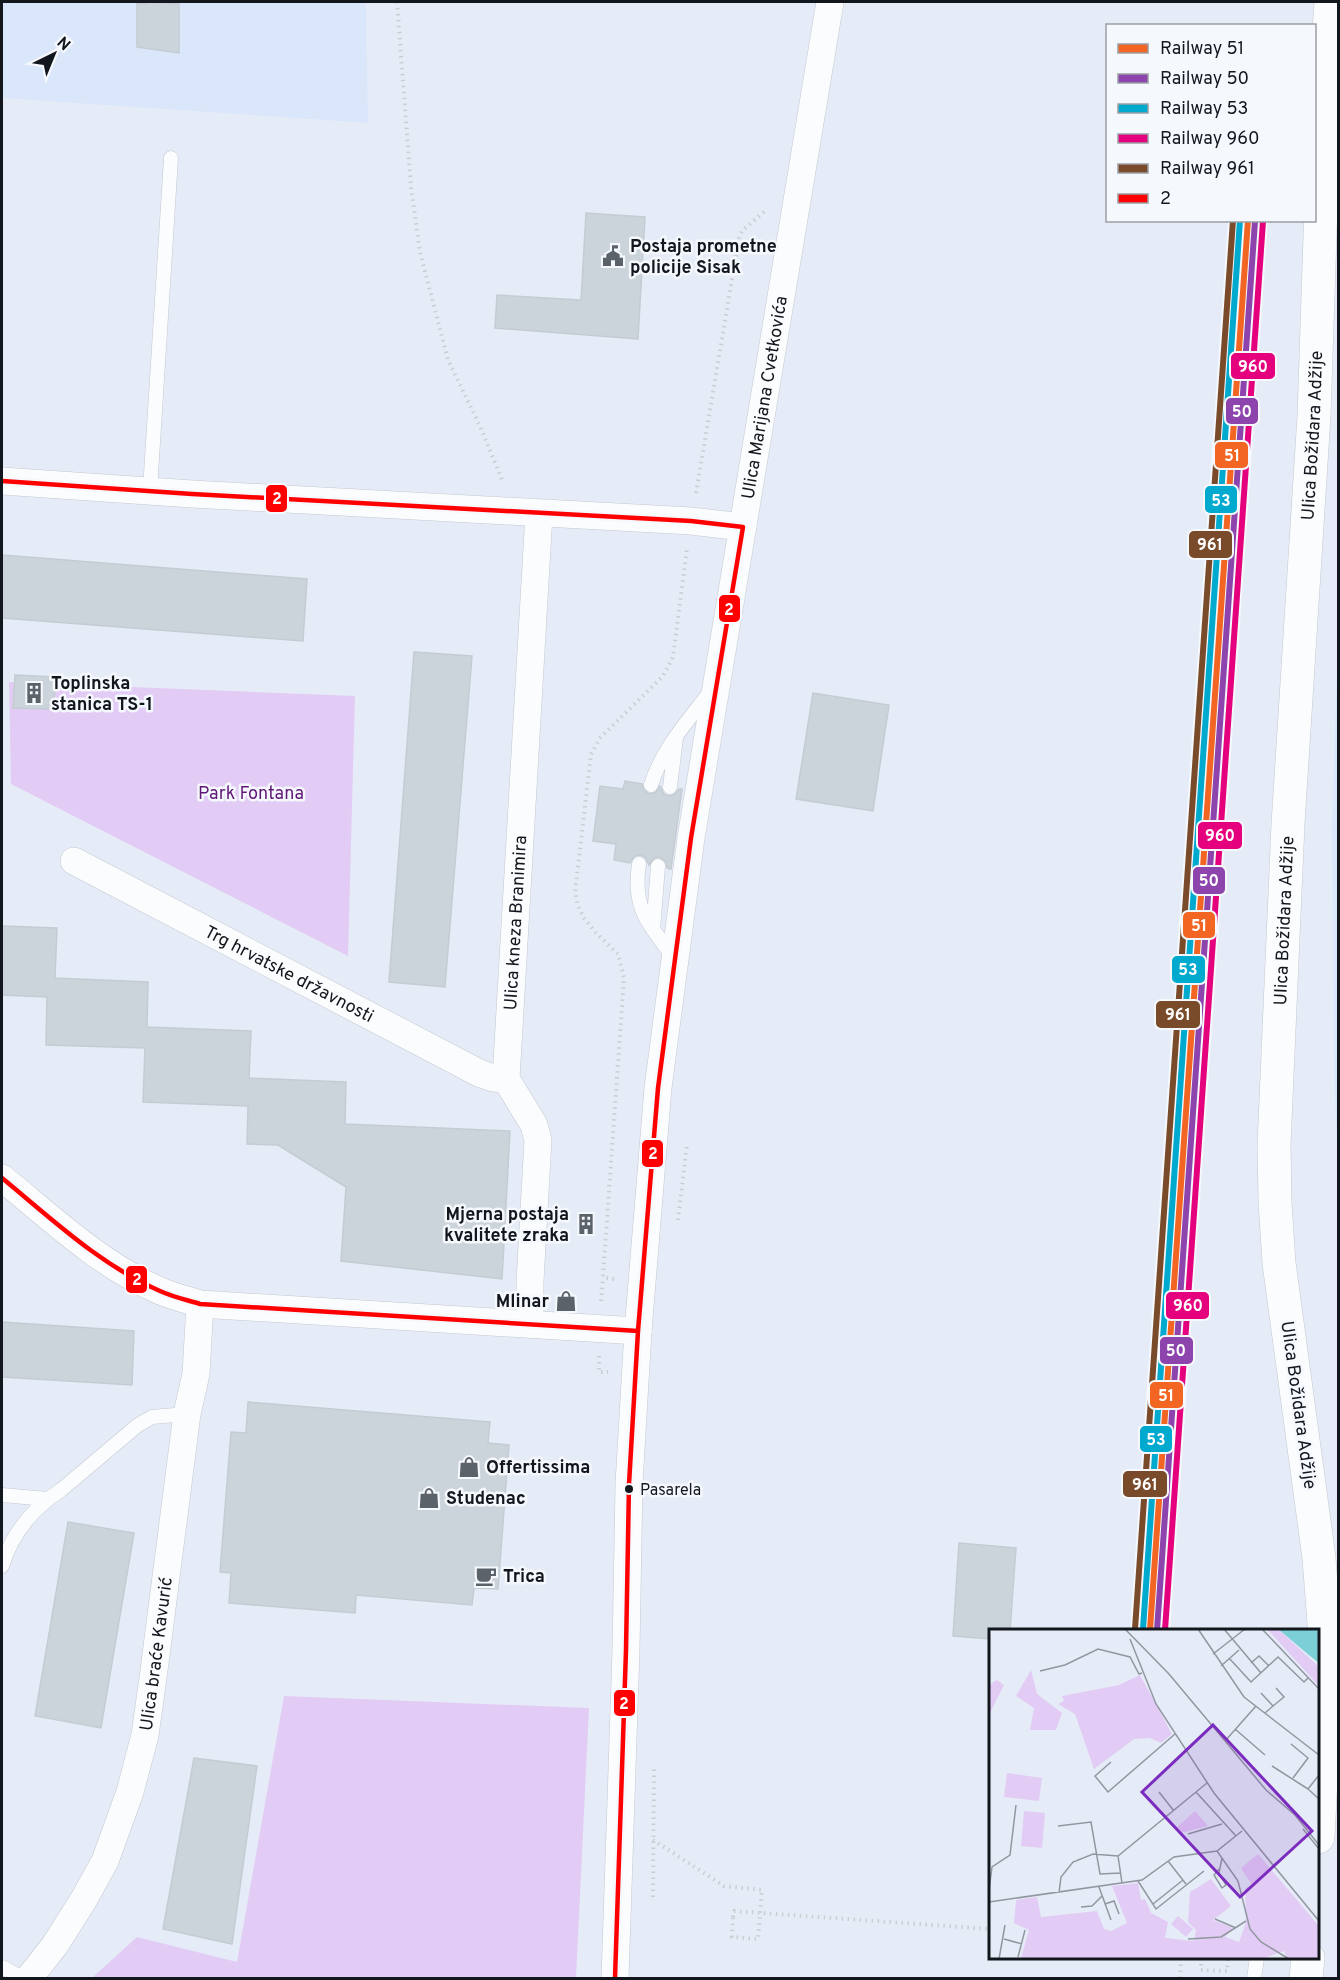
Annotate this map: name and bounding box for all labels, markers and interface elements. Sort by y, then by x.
north arrow [24,24,84,84]
legend [1106,24,1316,222]
text: N [52,33,74,56]
text: Railway 51 [1160,38,1244,61]
text: Railway 50 [1160,68,1249,91]
text: Railway 53 [1160,98,1248,121]
text: Railway 960 [1160,128,1259,151]
text: Railway 961 [1160,158,1255,181]
text: 2 [1160,188,1171,211]
place label: Postaja prometne policije Sisak [630,236,777,280]
public building icon: Postaja prometne policije Sisak [601,244,625,268]
street label: Ulica Marijana Cvetkovića [737,294,794,501]
street label: Ulica Božidara Adžije [1297,350,1329,521]
line badge: 960 [1230,352,1276,380]
text: 960 [1238,358,1268,378]
line badge: 50 [1225,397,1259,425]
text: 50 [1232,403,1252,423]
line badge: 51 [1214,441,1249,469]
text: 51 [1224,447,1240,467]
line badge: 2 [265,484,288,513]
line badge: 53 [1204,485,1238,514]
text: 2 [272,490,282,510]
text: 53 [1211,492,1231,512]
line badge: 961 [1188,530,1233,559]
text: 961 [1197,536,1223,556]
line badge: 2 [718,594,741,623]
text: 2 [724,601,734,621]
place label: Toplinska stanica TS-1 [51,673,153,717]
building icon: Toplinska stanica TS-1 [22,681,46,705]
park label: Park Fontana [198,783,304,806]
line badge: 960 [1197,821,1243,850]
text: 960 [1205,827,1235,847]
street label: Ulica kneza Branimira [500,835,533,1011]
street label: Ulica Božidara Adžije [1270,835,1300,1006]
line badge: 50 [1192,866,1226,895]
text: 50 [1199,872,1219,892]
line badge: 51 [1182,911,1216,939]
text: 51 [1191,917,1207,937]
street label: Trg hrvatske državnosti [200,921,377,1029]
line badge: 53 [1171,955,1206,984]
text: 53 [1178,961,1198,981]
line badge: 961 [1155,1000,1201,1029]
text: 961 [1165,1006,1191,1026]
line badge: 2 [641,1139,664,1168]
text: 2 [648,1145,658,1165]
place label: Mjerna postaja kvalitete zraka [444,1204,569,1248]
building icon: Mjerna postaja kvalitete zraka [574,1212,598,1236]
line badge: 2 [125,1265,148,1294]
text: 2 [132,1271,142,1291]
shop icon: Mlinar [554,1289,578,1313]
place label: Mlinar [496,1291,549,1314]
line badge: 960 [1165,1291,1210,1320]
text: 960 [1173,1297,1203,1317]
street label: Ulica Božidara Adžije [1274,1320,1321,1491]
line badge: 50 [1159,1336,1194,1365]
text: 50 [1166,1342,1186,1362]
line badge: 51 [1149,1381,1184,1409]
text: 51 [1158,1387,1174,1407]
line badge: 53 [1139,1425,1173,1453]
text: 53 [1146,1431,1166,1451]
shop icon: Offertissima [457,1455,481,1479]
place label: Offertissima [486,1457,590,1480]
line badge: 961 [1122,1470,1168,1498]
text: 961 [1132,1476,1158,1496]
place label: Pasarela [640,1481,701,1501]
marker: Pasarela [623,1483,635,1495]
shop icon: Studenac [417,1486,441,1510]
place label: Studenac [446,1488,526,1511]
cafe icon: Trica [474,1564,498,1588]
place label: Trica [503,1566,545,1589]
street label: Ulica braće Kavurić [136,1576,179,1732]
inset map [989,1629,1319,1959]
line badge: 2 [613,1689,636,1717]
text: 2 [619,1695,629,1715]

